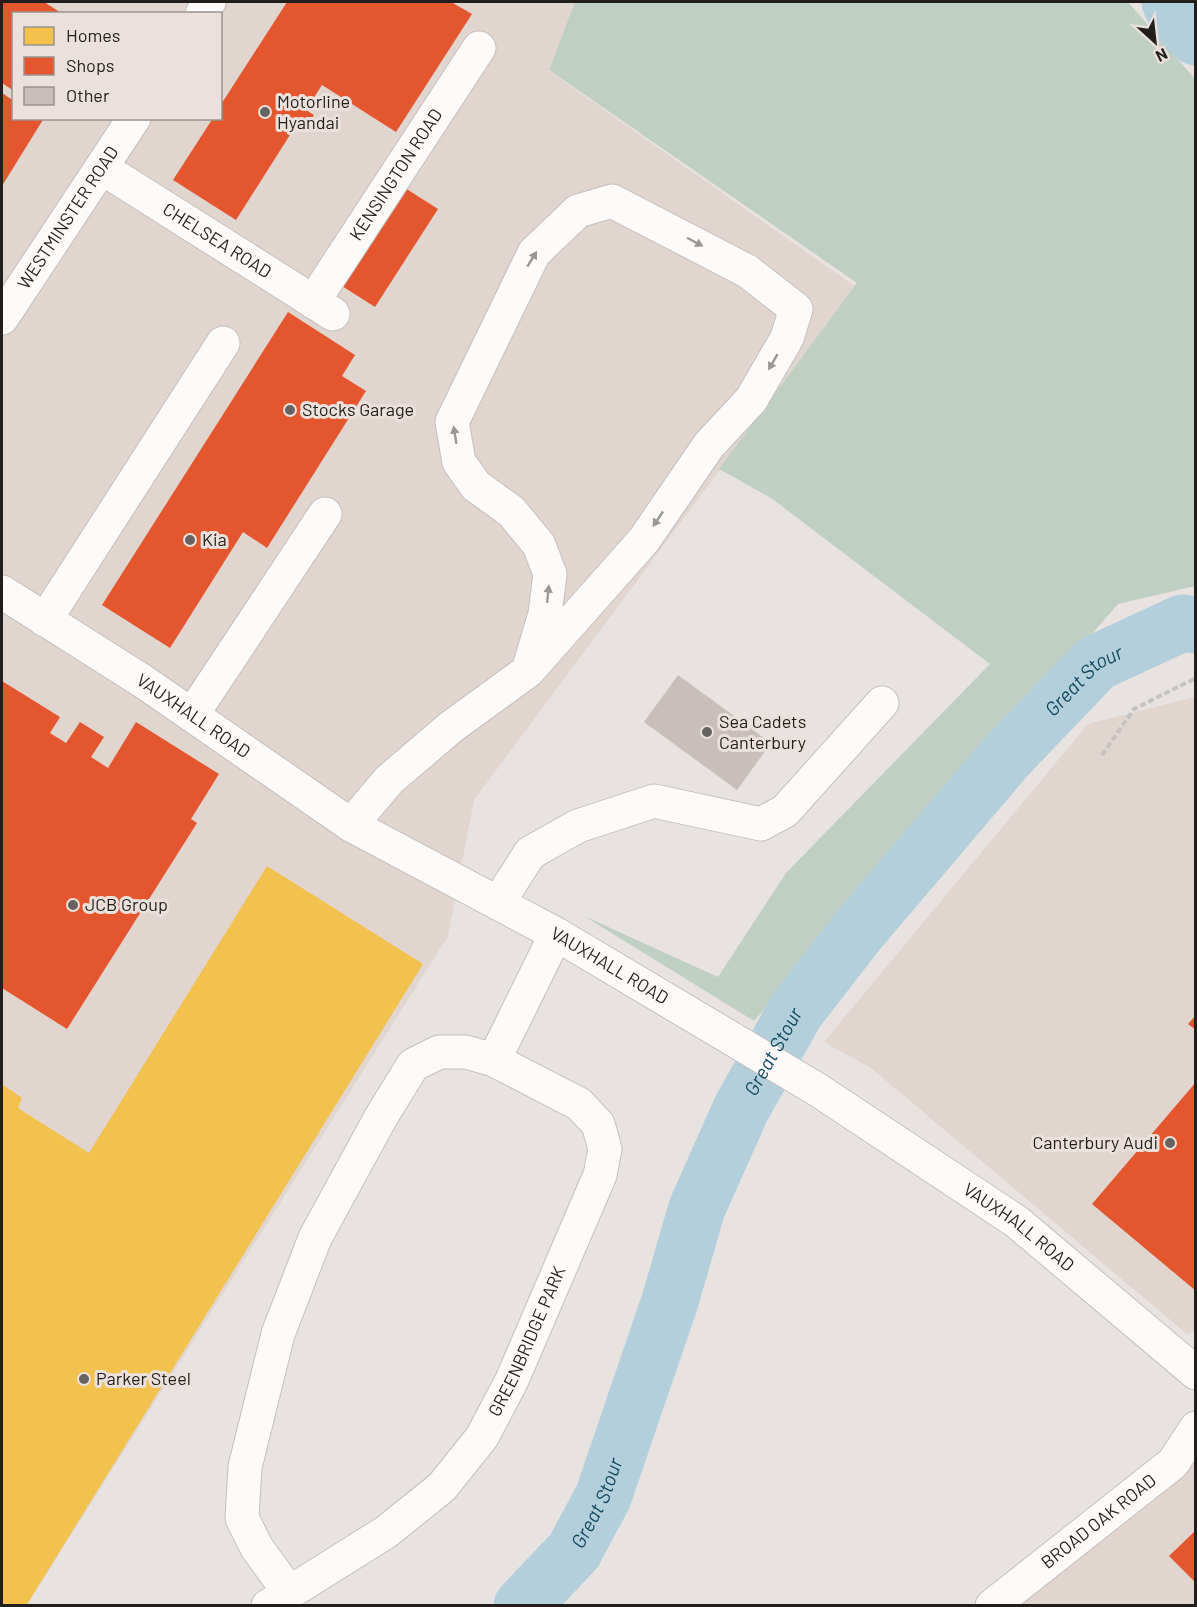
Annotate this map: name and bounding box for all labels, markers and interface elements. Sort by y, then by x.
legend [12,12,222,120]
north arrow [1125,12,1185,72]
text: Homes [66,24,120,46]
text: N [1153,45,1171,67]
text: Shops [66,54,115,76]
text: Other [66,84,110,106]
place label: Motorline Hyandai [277,90,350,133]
street label: KENSINGTON ROAD [344,104,446,244]
marker: Motorline Hyandai [258,105,272,119]
street label: WESTMINSTER ROAD [12,142,122,293]
street label: CHELSEA ROAD [159,197,276,282]
one-way arrow [687,237,704,247]
one-way arrow [527,250,537,267]
one-way arrow [768,354,778,371]
place label: Stocks Garage [302,398,414,420]
marker: Stocks Garage [283,403,297,417]
one-way arrow [450,426,459,445]
one-way arrow [652,510,664,526]
place label: Kia [202,528,227,550]
marker: Kia [183,533,197,547]
one-way arrow [543,585,552,604]
water label: Great Stour [1039,639,1127,720]
street label: VAUXHALL ROAD [133,668,255,762]
place label: Sea Cadets Canterbury [719,710,806,753]
marker: Sea Cadets Canterbury [700,725,714,739]
place label: JCB Group [85,893,168,915]
marker: JCB Group [66,898,80,912]
street label: VAUXHALL ROAD [547,921,673,1008]
water label: Great Stour [738,1002,807,1099]
place label: Canterbury Audi [1032,1131,1158,1153]
marker: Canterbury Audi [1163,1136,1177,1150]
street label: VAUXHALL ROAD [960,1178,1079,1275]
street label: GREENBRIDGE PARK [483,1262,570,1420]
place label: Parker Steel [96,1367,191,1389]
marker: Parker Steel [77,1372,91,1386]
water label: Great Stour [565,1454,627,1552]
street label: BROAD OAK ROAD [1036,1469,1160,1573]

